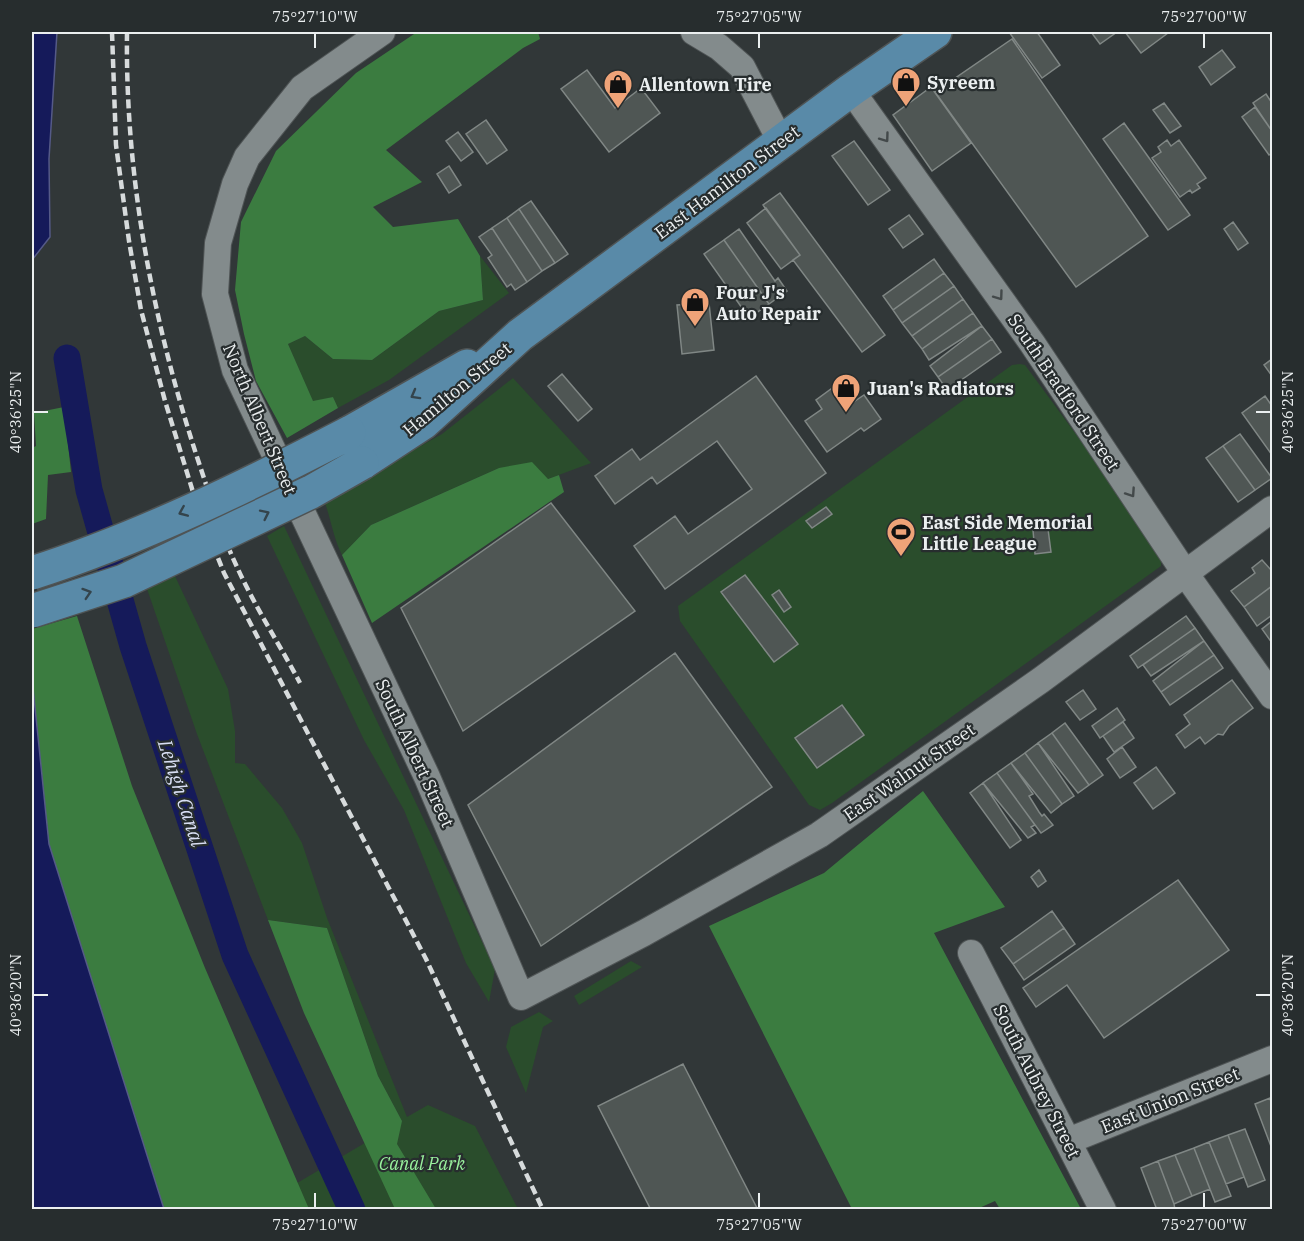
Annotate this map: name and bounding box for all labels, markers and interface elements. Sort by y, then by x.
text: 75°27'10"W [272,7,358,26]
text: 75°27'05"W [716,7,802,26]
text: 75°27'00"W [1161,7,1247,26]
shop icon: Syreem [890,66,922,108]
shop icon: Allentown Tire [602,68,634,110]
place label: Syreem [927,71,996,94]
place label: Allentown Tire [639,73,772,96]
street label: East Hamilton Street [650,120,804,244]
one-way arrow [878,131,889,142]
place label: Four J's Auto Repair [716,281,821,325]
shop icon: Four J's Auto Repair [679,286,711,328]
one-way arrow [992,290,1003,301]
street label: South Bradford Street [1003,309,1125,475]
street label: Hamilton Street [398,337,516,441]
street label: North Albert Street [218,340,302,498]
text: 40°36'25"N [6,371,25,453]
text: 40°36'25"N [1278,371,1297,453]
shop icon: Juan's Radiators [830,372,862,414]
place label: Juan's Radiators [867,377,1014,400]
one-way arrow [410,388,421,399]
one-way arrow [1124,486,1135,497]
one-way arrow [178,505,189,517]
one-way arrow [259,510,270,521]
place label: East Side Memorial Little League [922,511,1093,555]
sports icon: East Side Memorial Little League [885,516,917,558]
one-way arrow [81,588,92,600]
street label: South Albert Street [371,675,459,831]
street label: East Walnut Street [839,718,979,826]
water label: Lehigh Canal [152,735,212,851]
text: 40°36'20"N [6,954,25,1036]
text: 40°36'20"N [1278,954,1297,1036]
street label: South Aubrey Street [988,1000,1086,1162]
street label: East Union Street [1097,1062,1243,1138]
park label: Canal Park [379,1152,466,1175]
text: 75°27'10"W [272,1215,358,1234]
text: 75°27'05"W [716,1215,802,1234]
text: 75°27'00"W [1161,1215,1247,1234]

